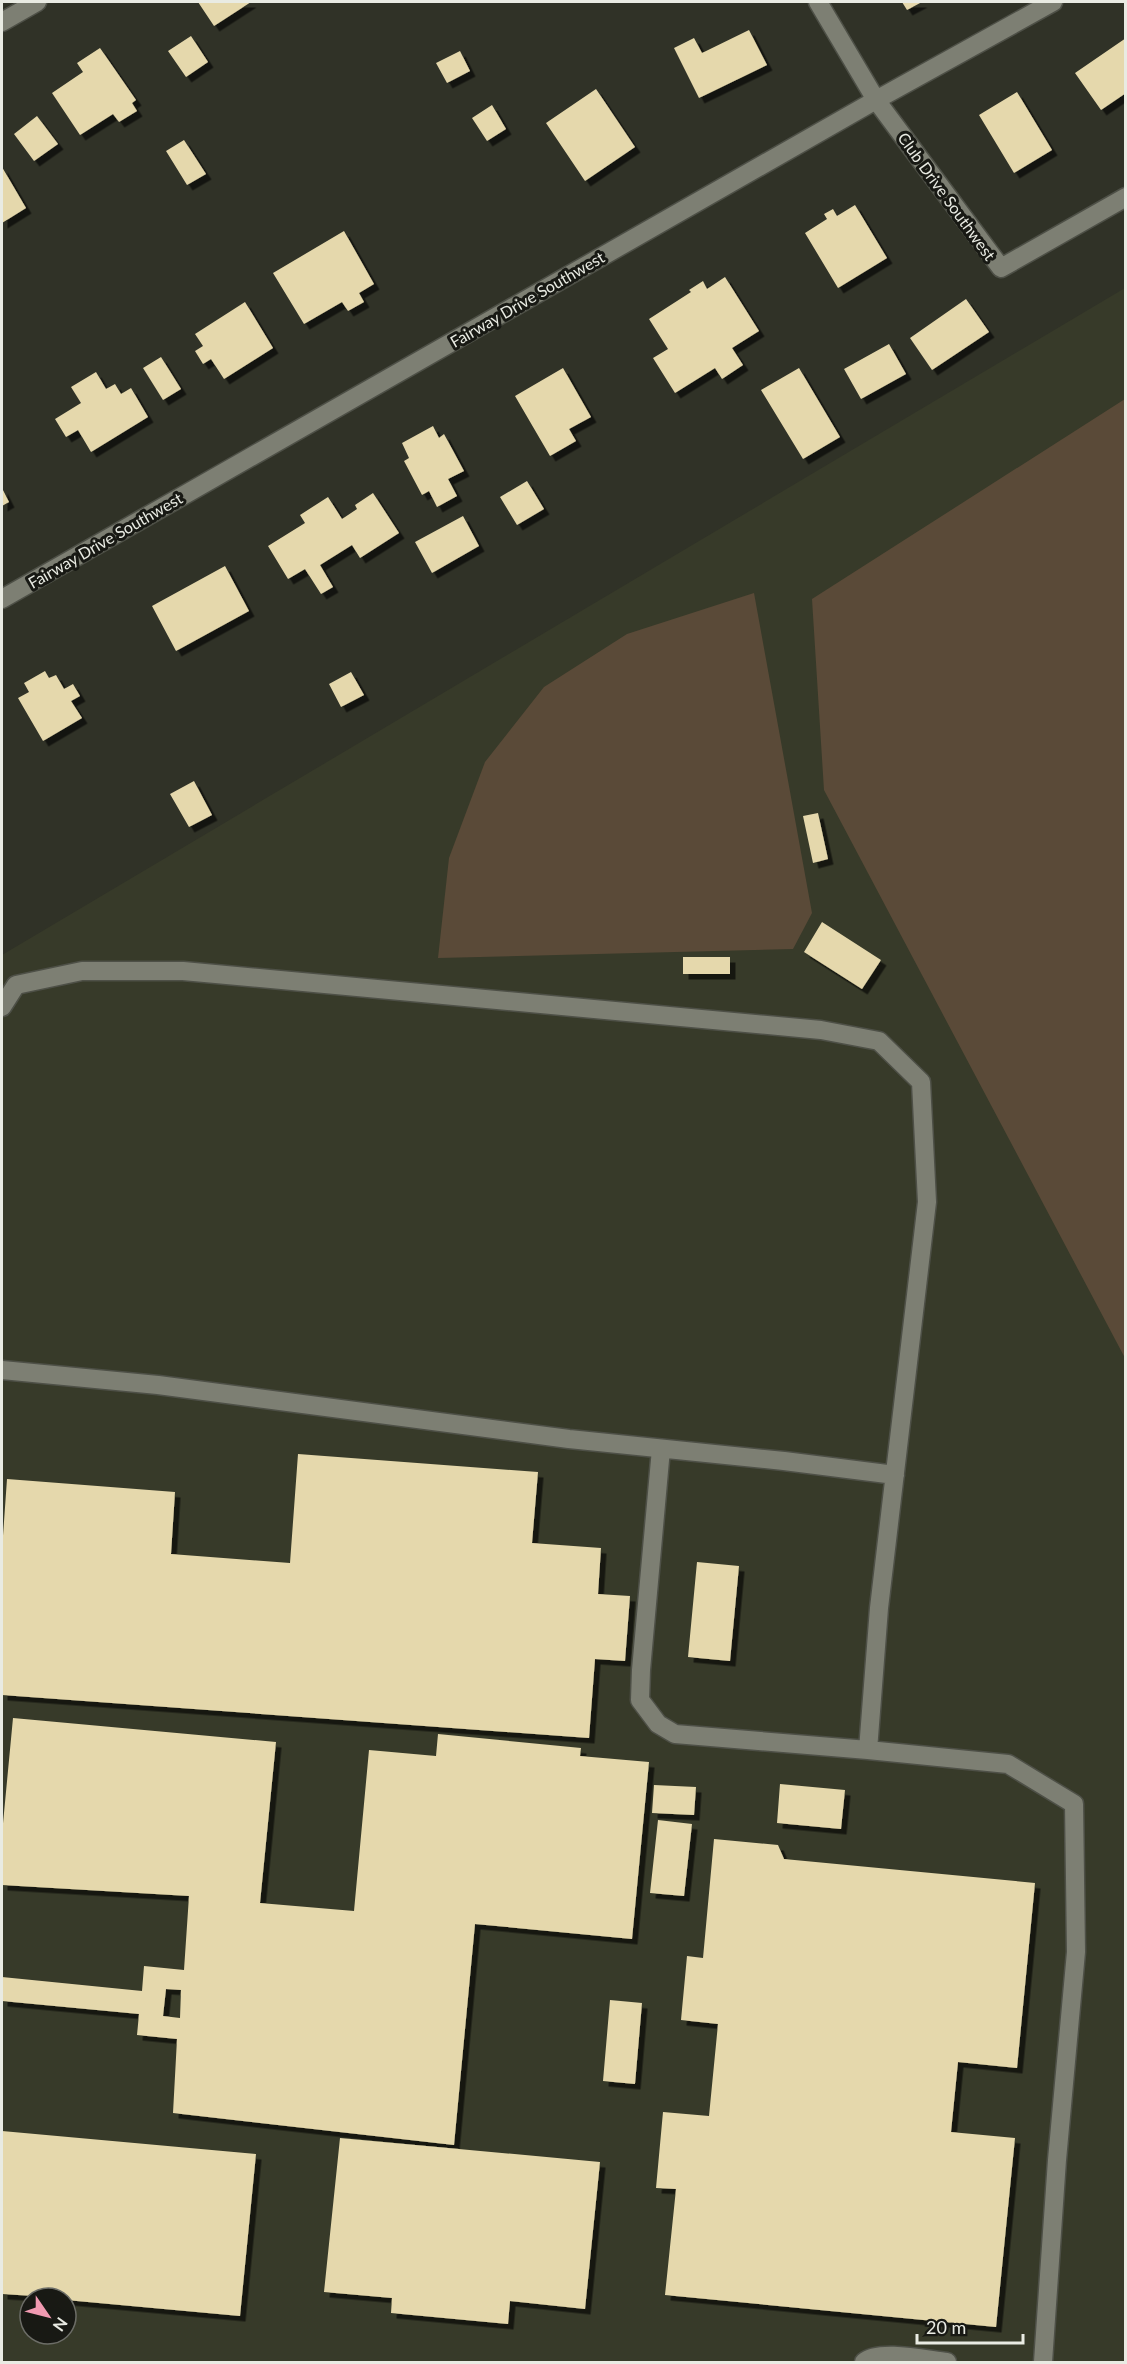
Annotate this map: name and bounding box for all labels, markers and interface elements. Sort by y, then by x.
street label: Club Drive Southwest [894,128,1000,264]
street label: Fairway Drive Southwest [447,247,608,351]
street label: Fairway Drive Southwest [25,488,186,592]
north arrow [18,2286,78,2346]
scale bar [917,2307,1024,2345]
text: N [49,2314,72,2335]
text: 20 m [926,2316,966,2338]

